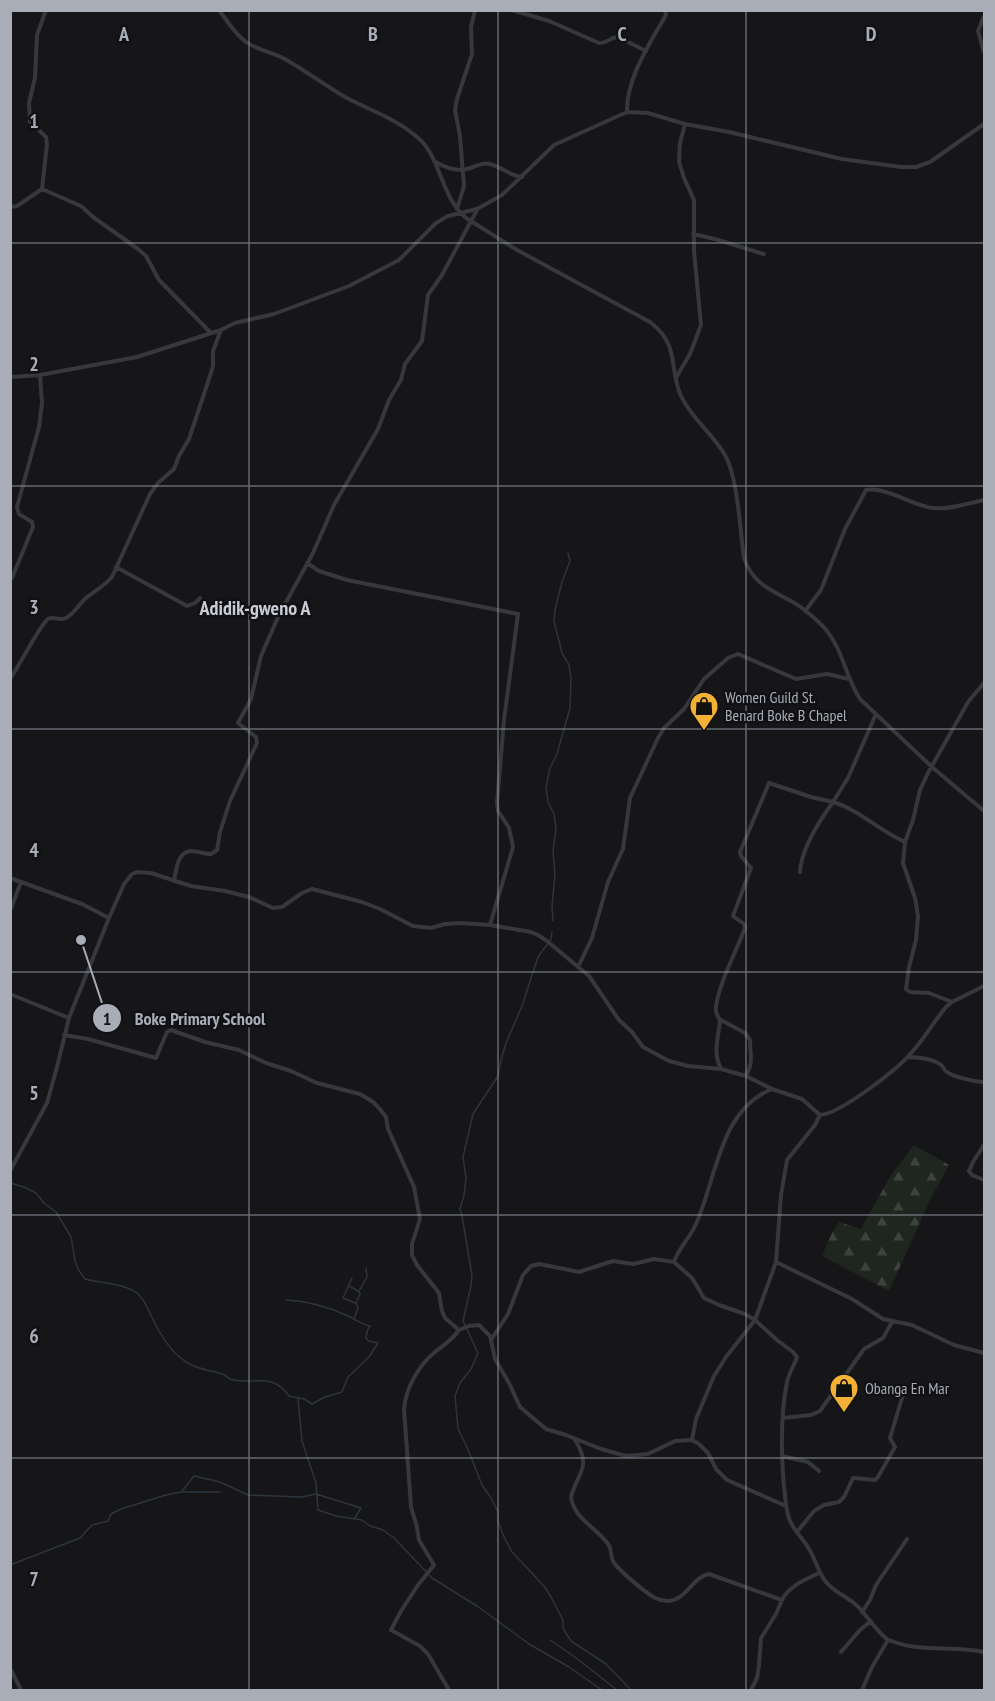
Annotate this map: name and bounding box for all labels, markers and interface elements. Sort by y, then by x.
text: A [118,21,130,47]
text: B [368,21,378,47]
text: C [617,21,627,47]
text: D [866,21,877,47]
text: 1 [29,108,39,134]
text: 2 [29,351,39,377]
text: 3 [29,594,39,620]
district label: Adidik-gweno A [199,595,311,621]
place label: Women Guild St. Benard Boke B Chapel [725,687,847,725]
shop icon: Women Guild St. Benard Boke B Chapel [688,690,720,732]
text: 4 [29,837,39,863]
callout: Boke Primary School [92,1000,277,1036]
text: 1 [103,1007,111,1030]
text: Boke Primary School [135,1007,266,1030]
text: 5 [29,1080,39,1106]
text: 6 [29,1323,39,1349]
shop icon: Obanga En Mar [828,1372,860,1414]
place label: Obanga En Mar [865,1378,950,1398]
text: 7 [29,1566,39,1592]

